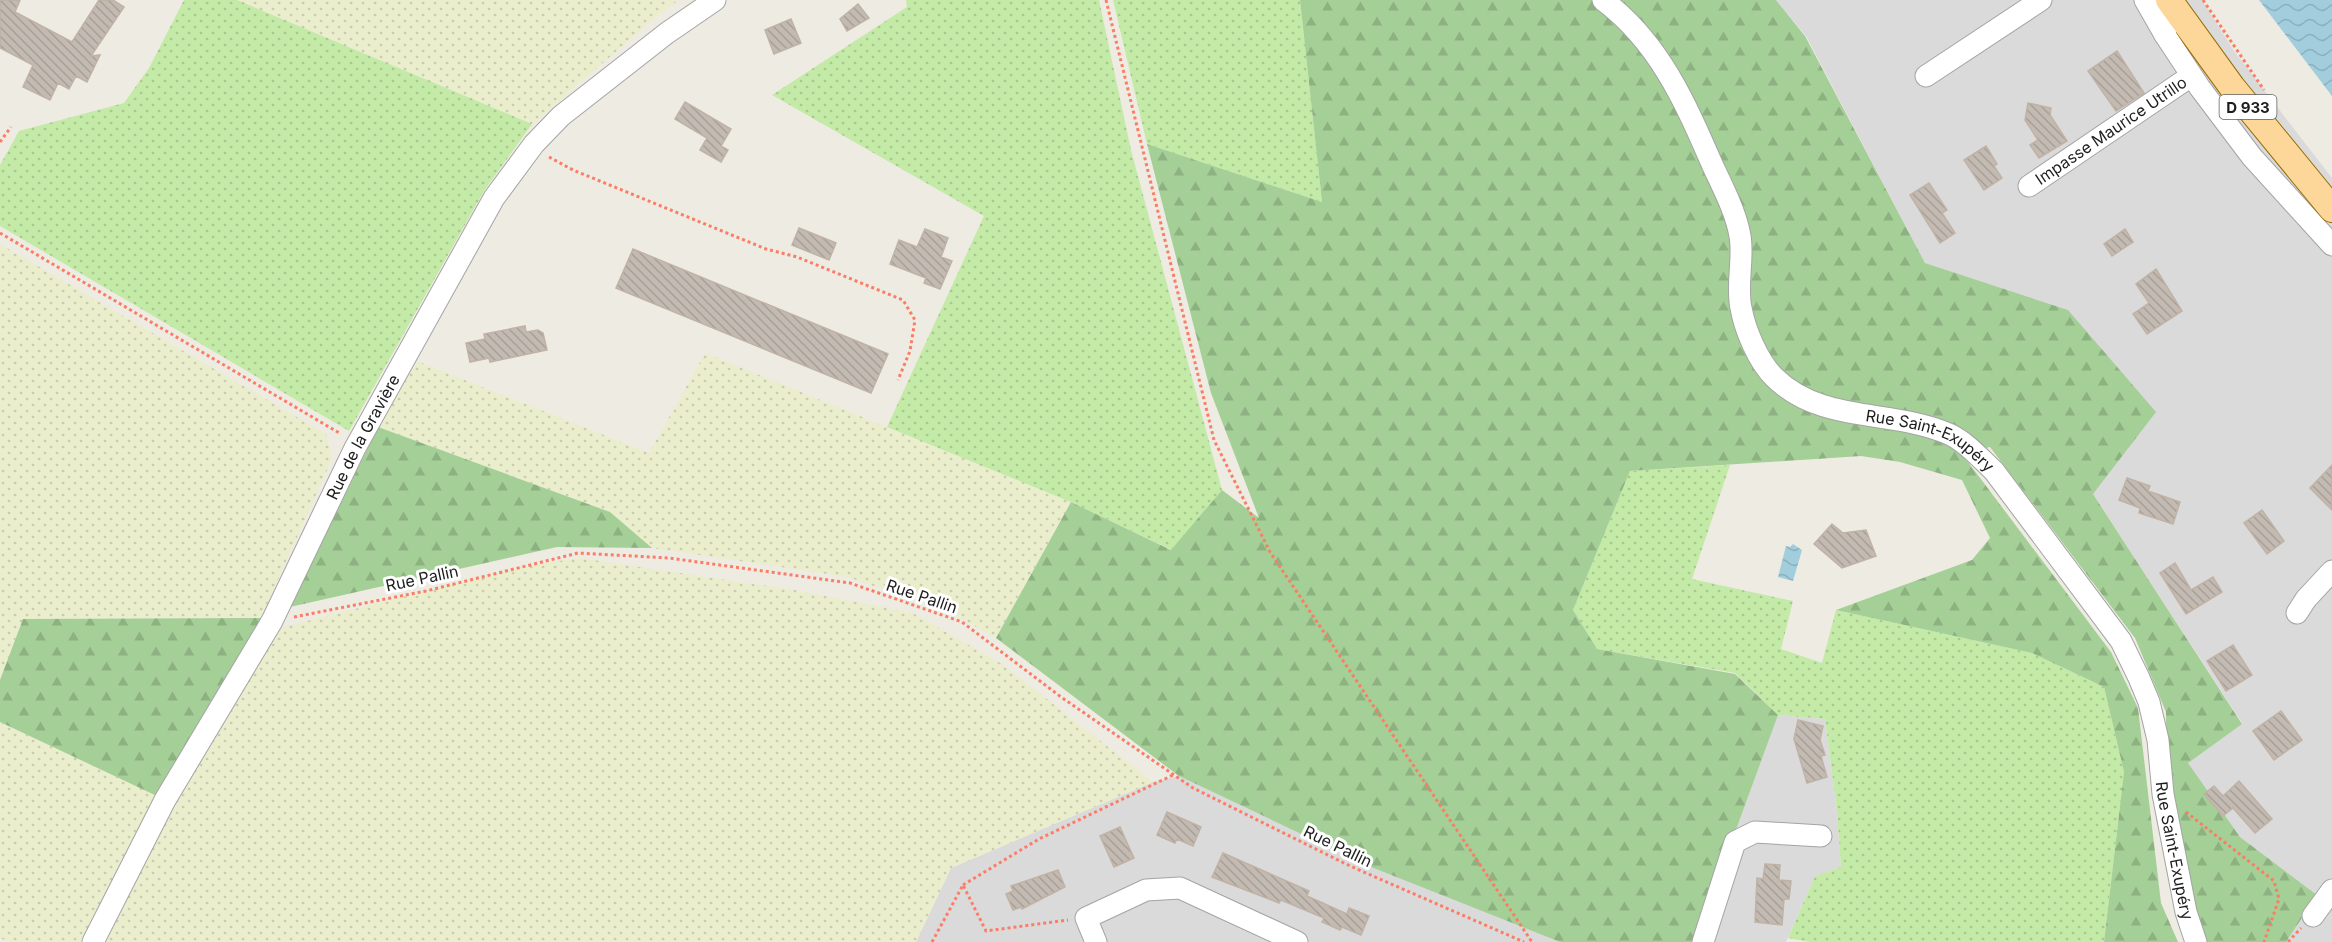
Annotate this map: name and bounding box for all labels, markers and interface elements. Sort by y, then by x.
street label: Impasse Maurice Utrillo [2031,72,2190,189]
road number: D 933 [2220,95,2276,119]
street label: Rue de la Gravière [322,371,404,503]
street label: Rue Saint-Exupéry [1864,405,1999,476]
street label: Rue Pallin [384,561,460,595]
street label: Rue Pallin [884,575,960,617]
street label: Rue Saint-Exupéry [2152,780,2198,923]
street label: Rue Pallin [1300,821,1376,871]

